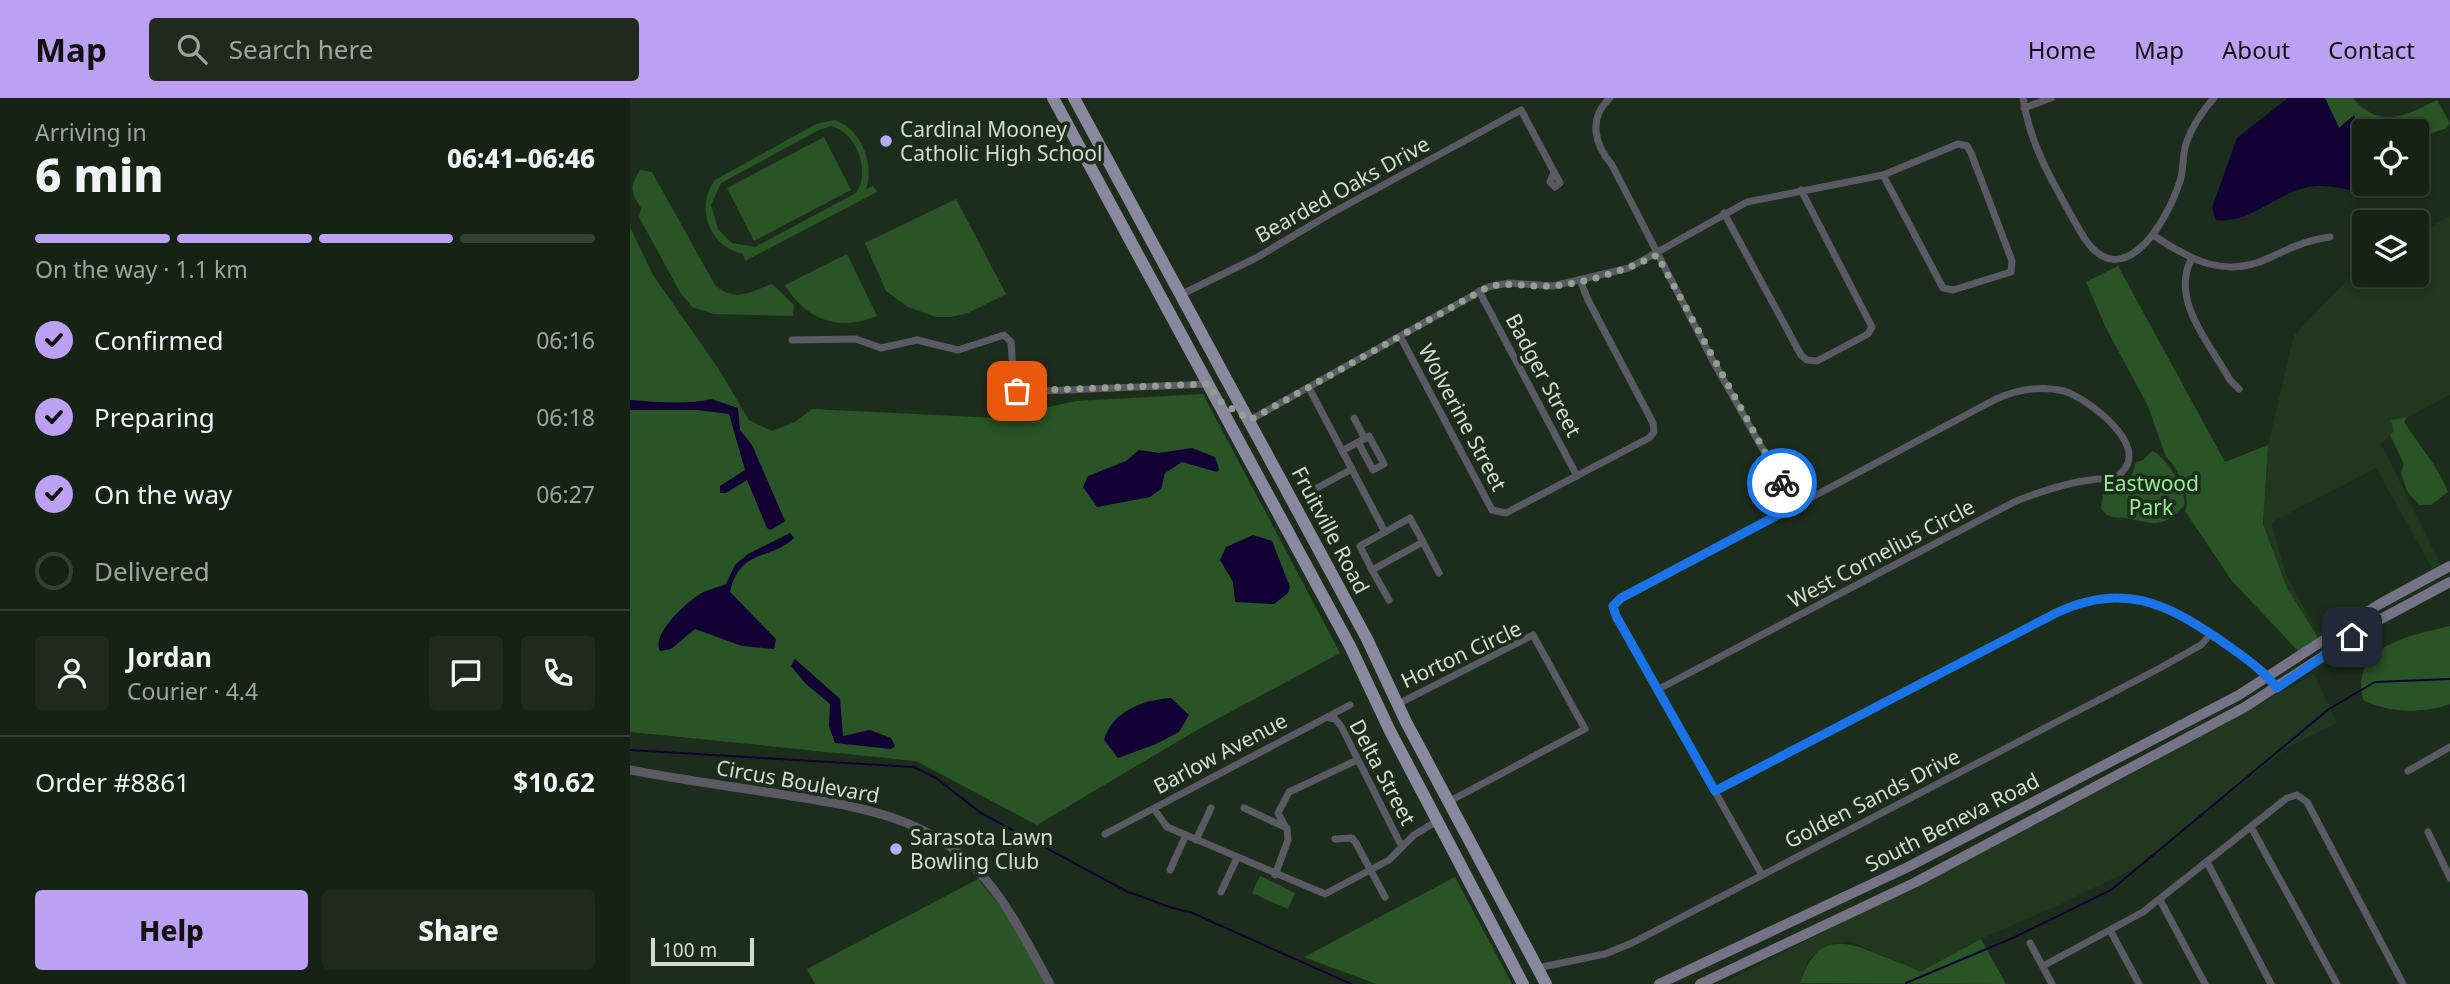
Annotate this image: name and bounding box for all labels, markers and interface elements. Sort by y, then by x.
search box [149,18,639,81]
text: Map [35,27,107,72]
icon: search [173,30,211,68]
text: Search here [229,31,373,67]
text: Home [2028,33,2096,66]
text: Map [2134,33,2184,66]
text: About [2222,33,2290,66]
text: Contact [2328,33,2415,66]
place label: Cardinal Mooney Catholic High School [900,115,1102,167]
text: Arriving in [35,116,147,148]
map controls [2352,119,2429,287]
button: locate [2352,119,2429,196]
street label: Bearded Oaks Drive [1250,129,1434,249]
marker: Cardinal Mooney Catholic High School [878,133,894,149]
text: 06:41–06:46 [447,140,595,176]
text: 6 min [35,143,164,205]
button: layers [2352,210,2429,287]
text: On the way · 1.1 km [35,253,248,285]
street label: Badger Street [1500,308,1588,442]
icon: check [35,321,73,359]
text: Confirmed [94,322,224,358]
text: 06:16 [536,324,595,356]
street label: Wolverine Street [1412,339,1514,496]
pin [987,361,1047,421]
icon: bag [998,372,1036,410]
icon: check [35,398,73,436]
text: Preparing [94,399,215,435]
text: 06:18 [536,401,595,433]
courier [1747,448,1817,518]
street label: Fruitville Road [1286,462,1376,598]
icon: bike [1763,464,1801,502]
park label: Eastwood Park [2103,469,2199,521]
icon: check [35,475,73,513]
text: On the way [94,476,232,512]
text: 06:27 [536,478,595,510]
street label: West Cornelius Circle [1783,492,1979,614]
text: Delivered [94,553,210,589]
pin [2322,607,2382,667]
street label: Horton Circle [1396,614,1526,694]
icon: home [2333,618,2371,656]
button: person [35,636,109,710]
button: chat [429,636,503,710]
button: phone [521,636,595,710]
text: Jordan [127,639,212,675]
text: Courier · 4.4 [127,675,258,707]
street label: Barlow Avenue [1148,706,1292,800]
street label: Delta Street [1343,714,1423,830]
street label: Golden Sands Drive [1780,742,1964,854]
street label: Circus Boulevard [714,753,882,809]
text: Order #8861 [35,764,190,800]
text: $10.62 [513,764,595,800]
street label: South Beneva Road [1860,766,2044,878]
place label: Sarasota Lawn Bowling Club [910,823,1053,875]
marker: Sarasota Lawn Bowling Club [888,841,904,857]
button: Help [35,890,308,970]
button: Share [322,890,595,970]
scale bar [651,935,754,967]
text: 100 m [662,937,717,963]

